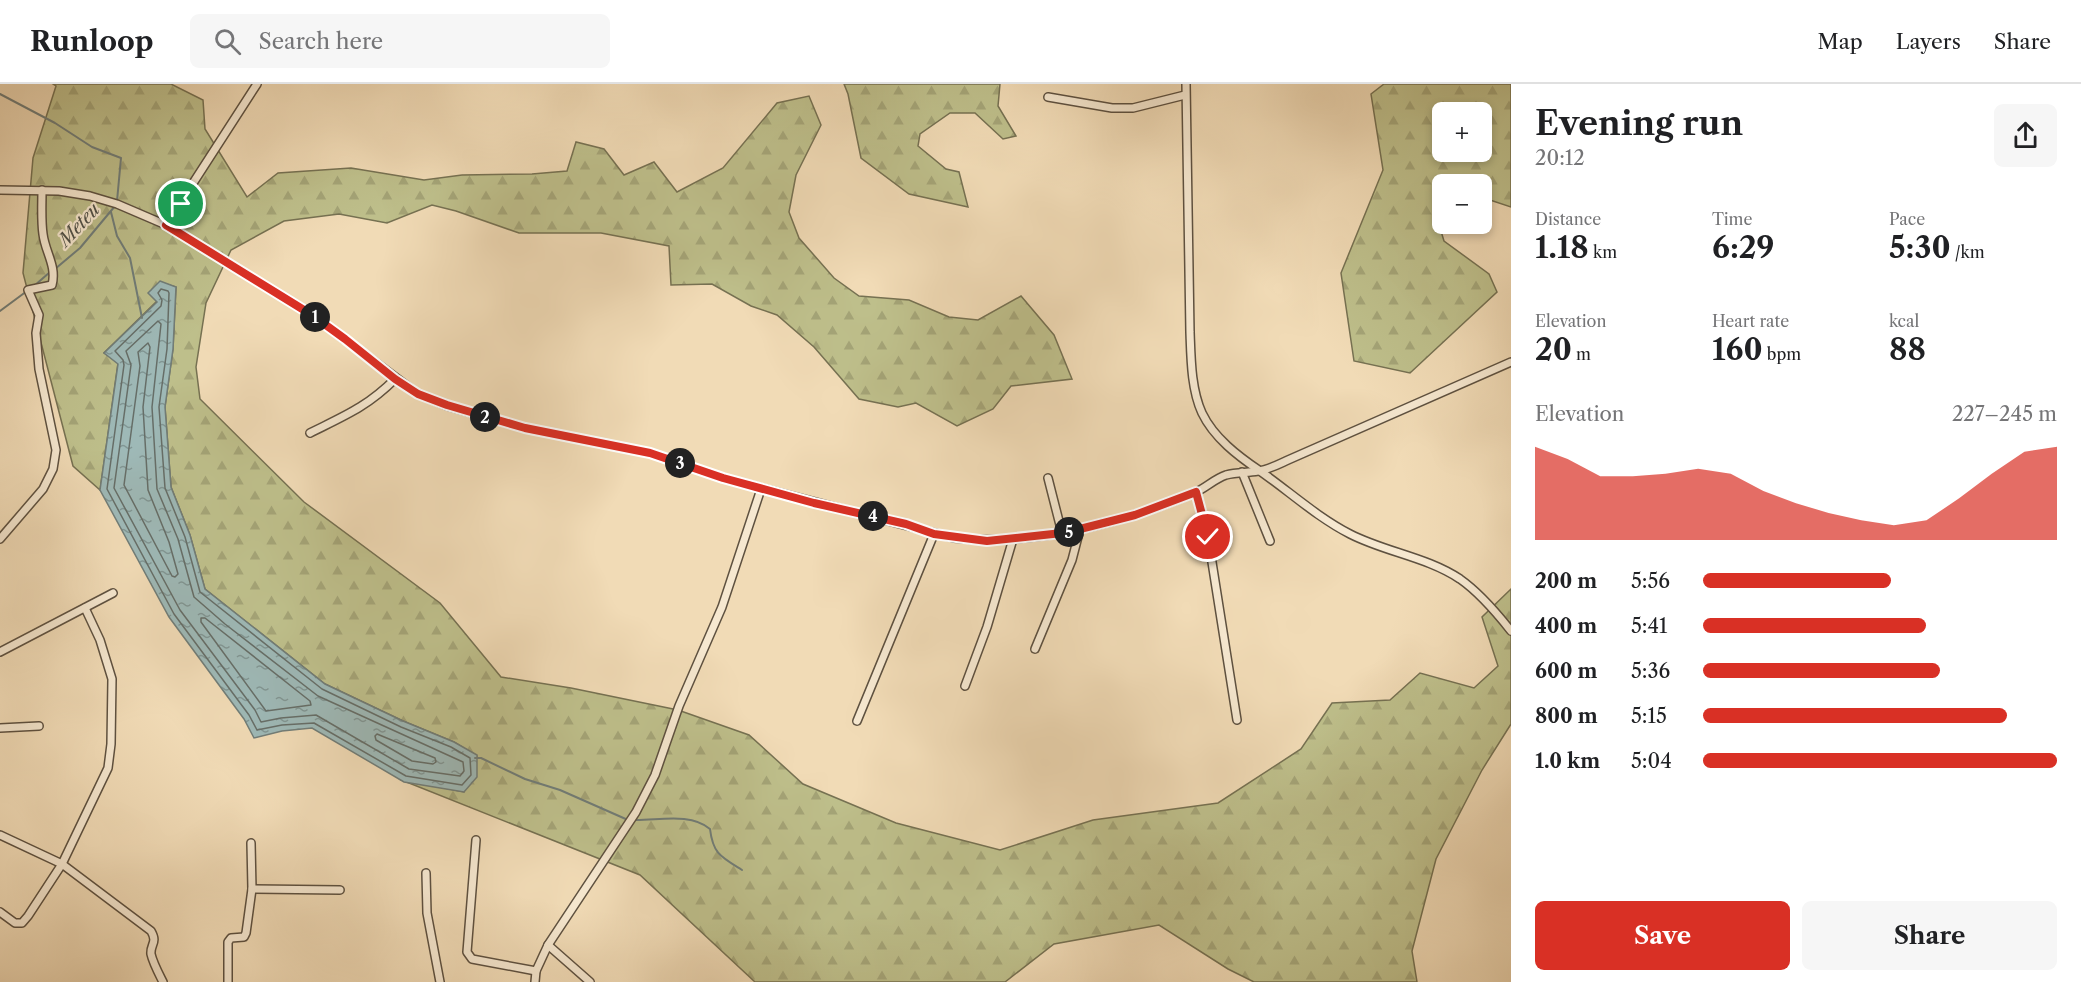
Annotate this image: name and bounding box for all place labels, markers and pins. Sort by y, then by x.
pin [155,178,206,229]
pin: 1 [300,302,330,332]
pin: 2 [470,402,500,432]
pin: 3 [665,448,695,478]
pin: 4 [858,501,888,531]
pin [1182,511,1233,562]
pin: 5 [1054,517,1084,547]

